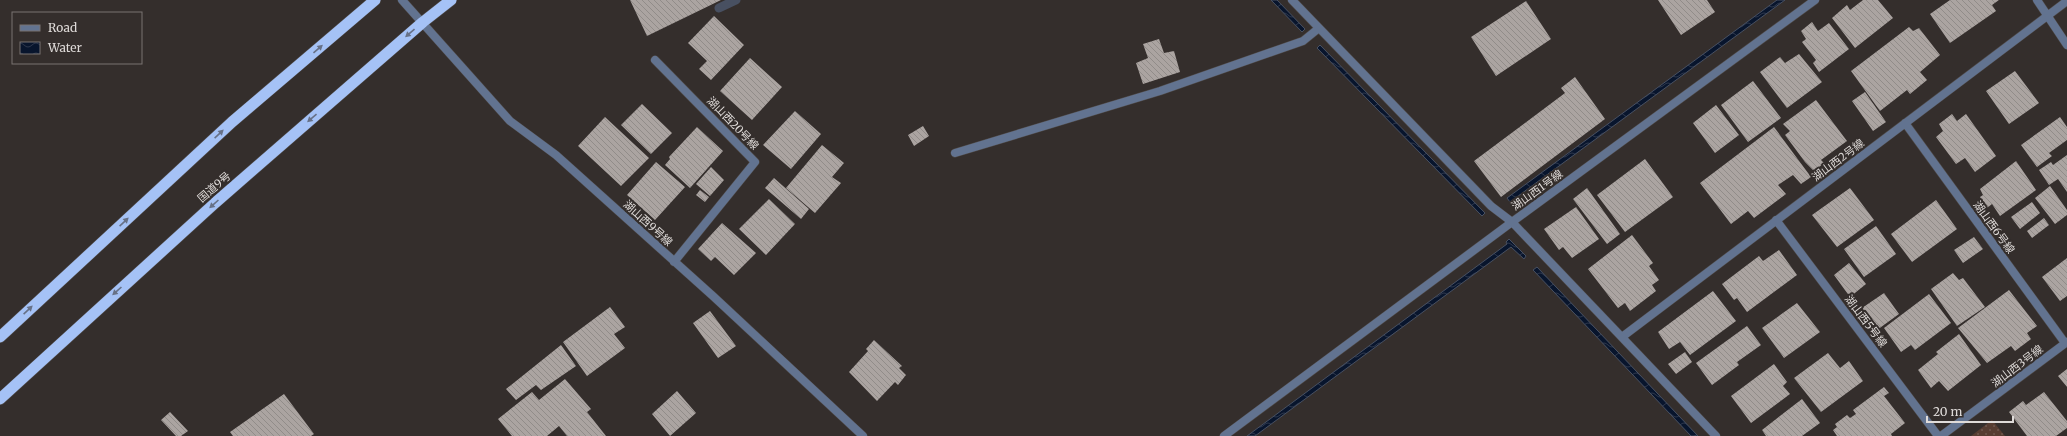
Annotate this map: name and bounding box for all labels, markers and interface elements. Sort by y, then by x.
legend [12,12,142,64]
text: Road [48,20,77,35]
one-way arrow [405,29,415,38]
text: Water [47,40,83,55]
one-way arrow [313,44,323,54]
street label: 湖山西20号線 [704,94,762,152]
one-way arrow [306,114,317,123]
one-way arrow [215,130,224,139]
street label: 湖山西2号線 [1809,136,1867,184]
street label: 湖山西1号線 [1509,167,1565,213]
street label: 国道9号 [194,169,234,205]
street label: 湖山西9号線 [620,197,676,249]
street label: 湖山西6号線 [1970,198,2018,256]
one-way arrow [209,199,218,208]
one-way arrow [119,217,129,227]
one-way arrow [112,286,122,296]
street label: 湖山西5号線 [1842,292,1890,350]
one-way arrow [23,305,33,315]
street label: 湖山西3号線 [1988,342,2046,390]
scale bar [1927,398,2013,424]
text: 20 m [1933,404,1962,419]

